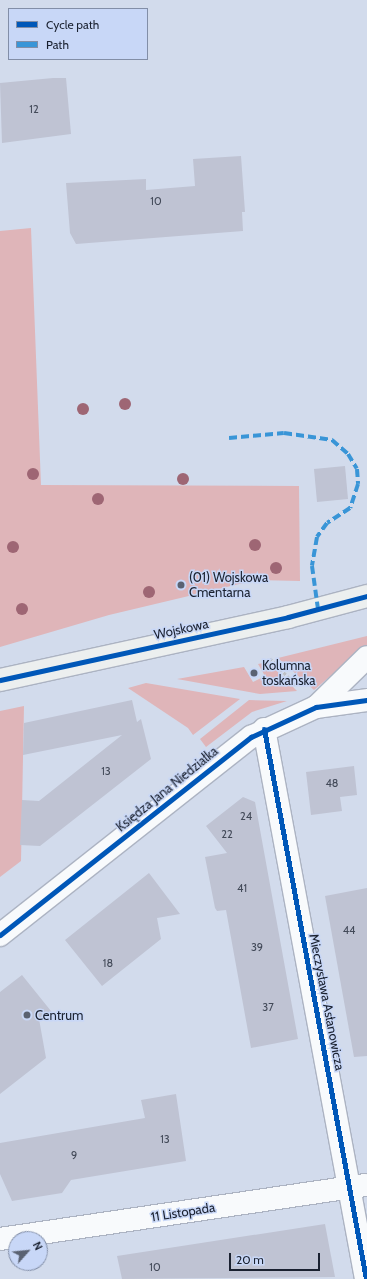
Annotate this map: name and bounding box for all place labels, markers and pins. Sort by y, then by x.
place label: (01) Wojskowa Cmentarna [189,570,268,601]
marker: (01) Wojskowa Cmentarna [176,580,186,590]
place label: Kolumna toskańska [262,658,316,689]
marker: Kolumna toskańska [249,668,259,678]
place label: Centrum [35,1007,83,1023]
marker: Centrum [22,1010,32,1020]

